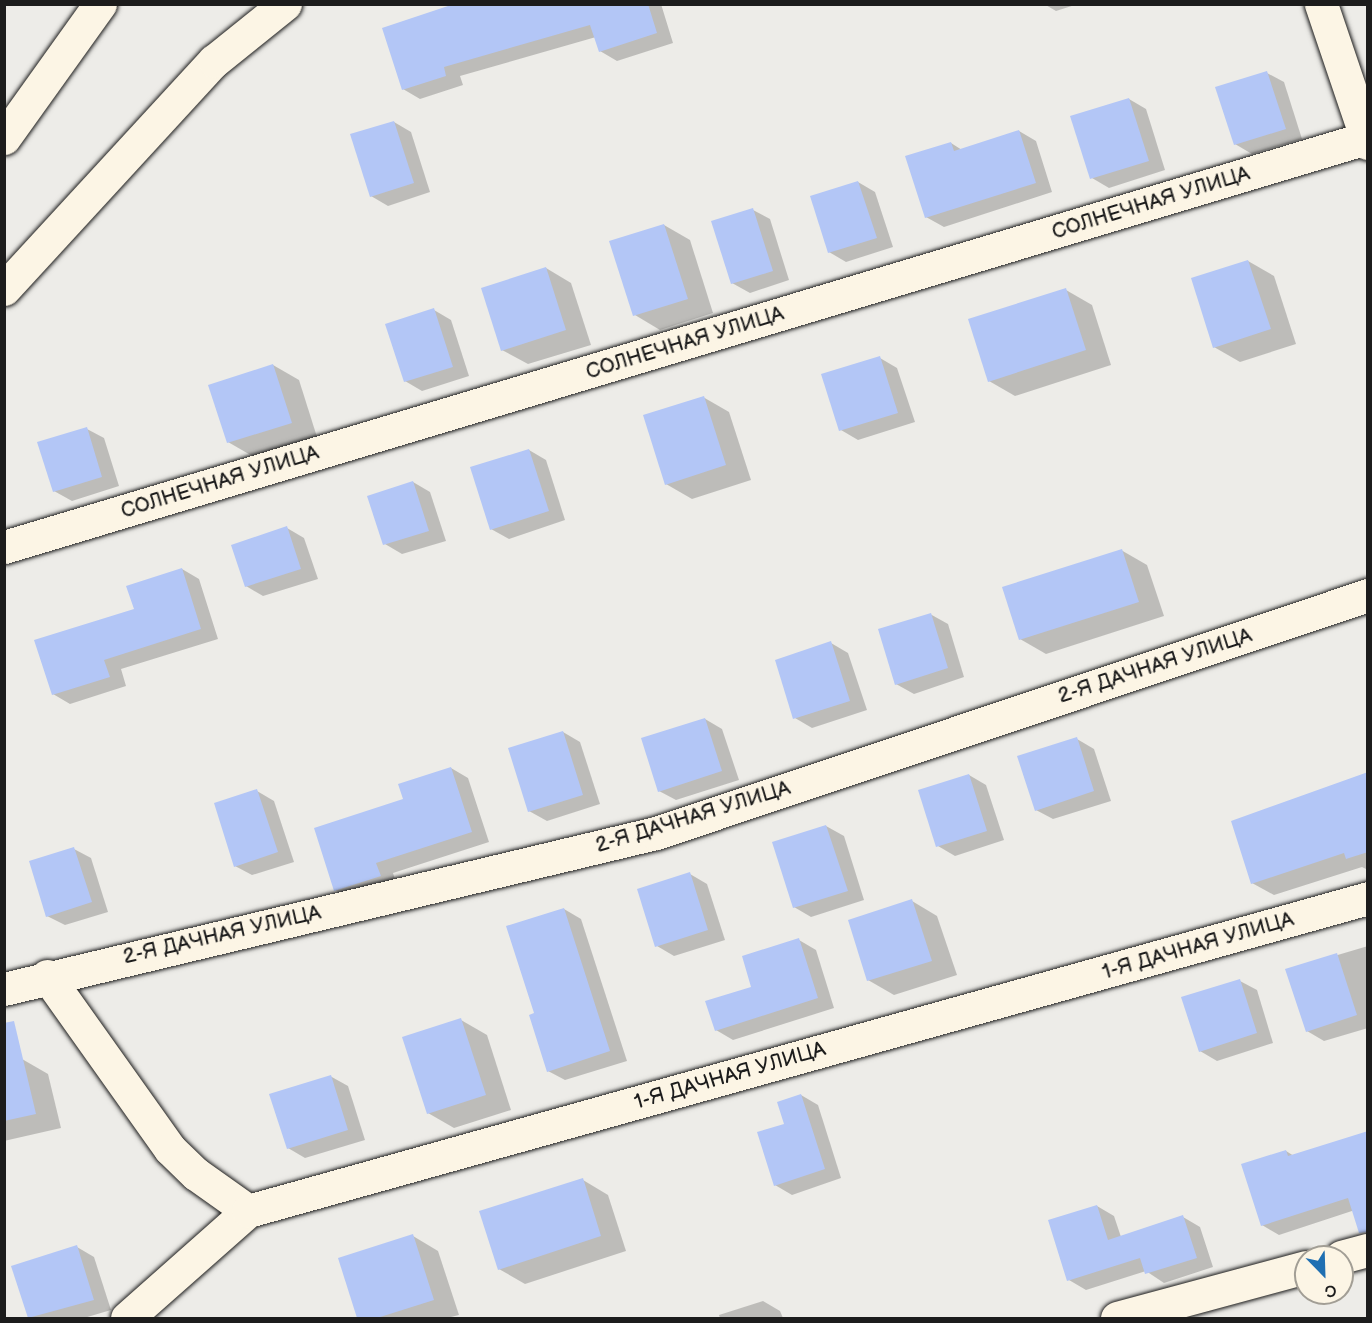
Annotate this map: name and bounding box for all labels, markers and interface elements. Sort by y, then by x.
street label: СОЛНЕЧНАЯ УЛИЦА [1049,161,1253,245]
street label: СОЛНЕЧНАЯ УЛИЦА [583,301,787,385]
street label: СОЛНЕЧНАЯ УЛИЦА [118,440,322,524]
street label: 2-Я ДАЧНАЯ УЛИЦА [1055,623,1255,709]
street label: 2-Я ДАЧНАЯ УЛИЦА [593,775,793,859]
street label: 2-Я ДАЧНАЯ УЛИЦА [121,900,323,970]
street label: 1-Я ДАЧНАЯ УЛИЦА [1099,907,1297,985]
street label: 1-Я ДАЧНАЯ УЛИЦА [631,1037,829,1115]
north arrow [1294,1245,1354,1305]
text: С [1322,1279,1339,1301]

